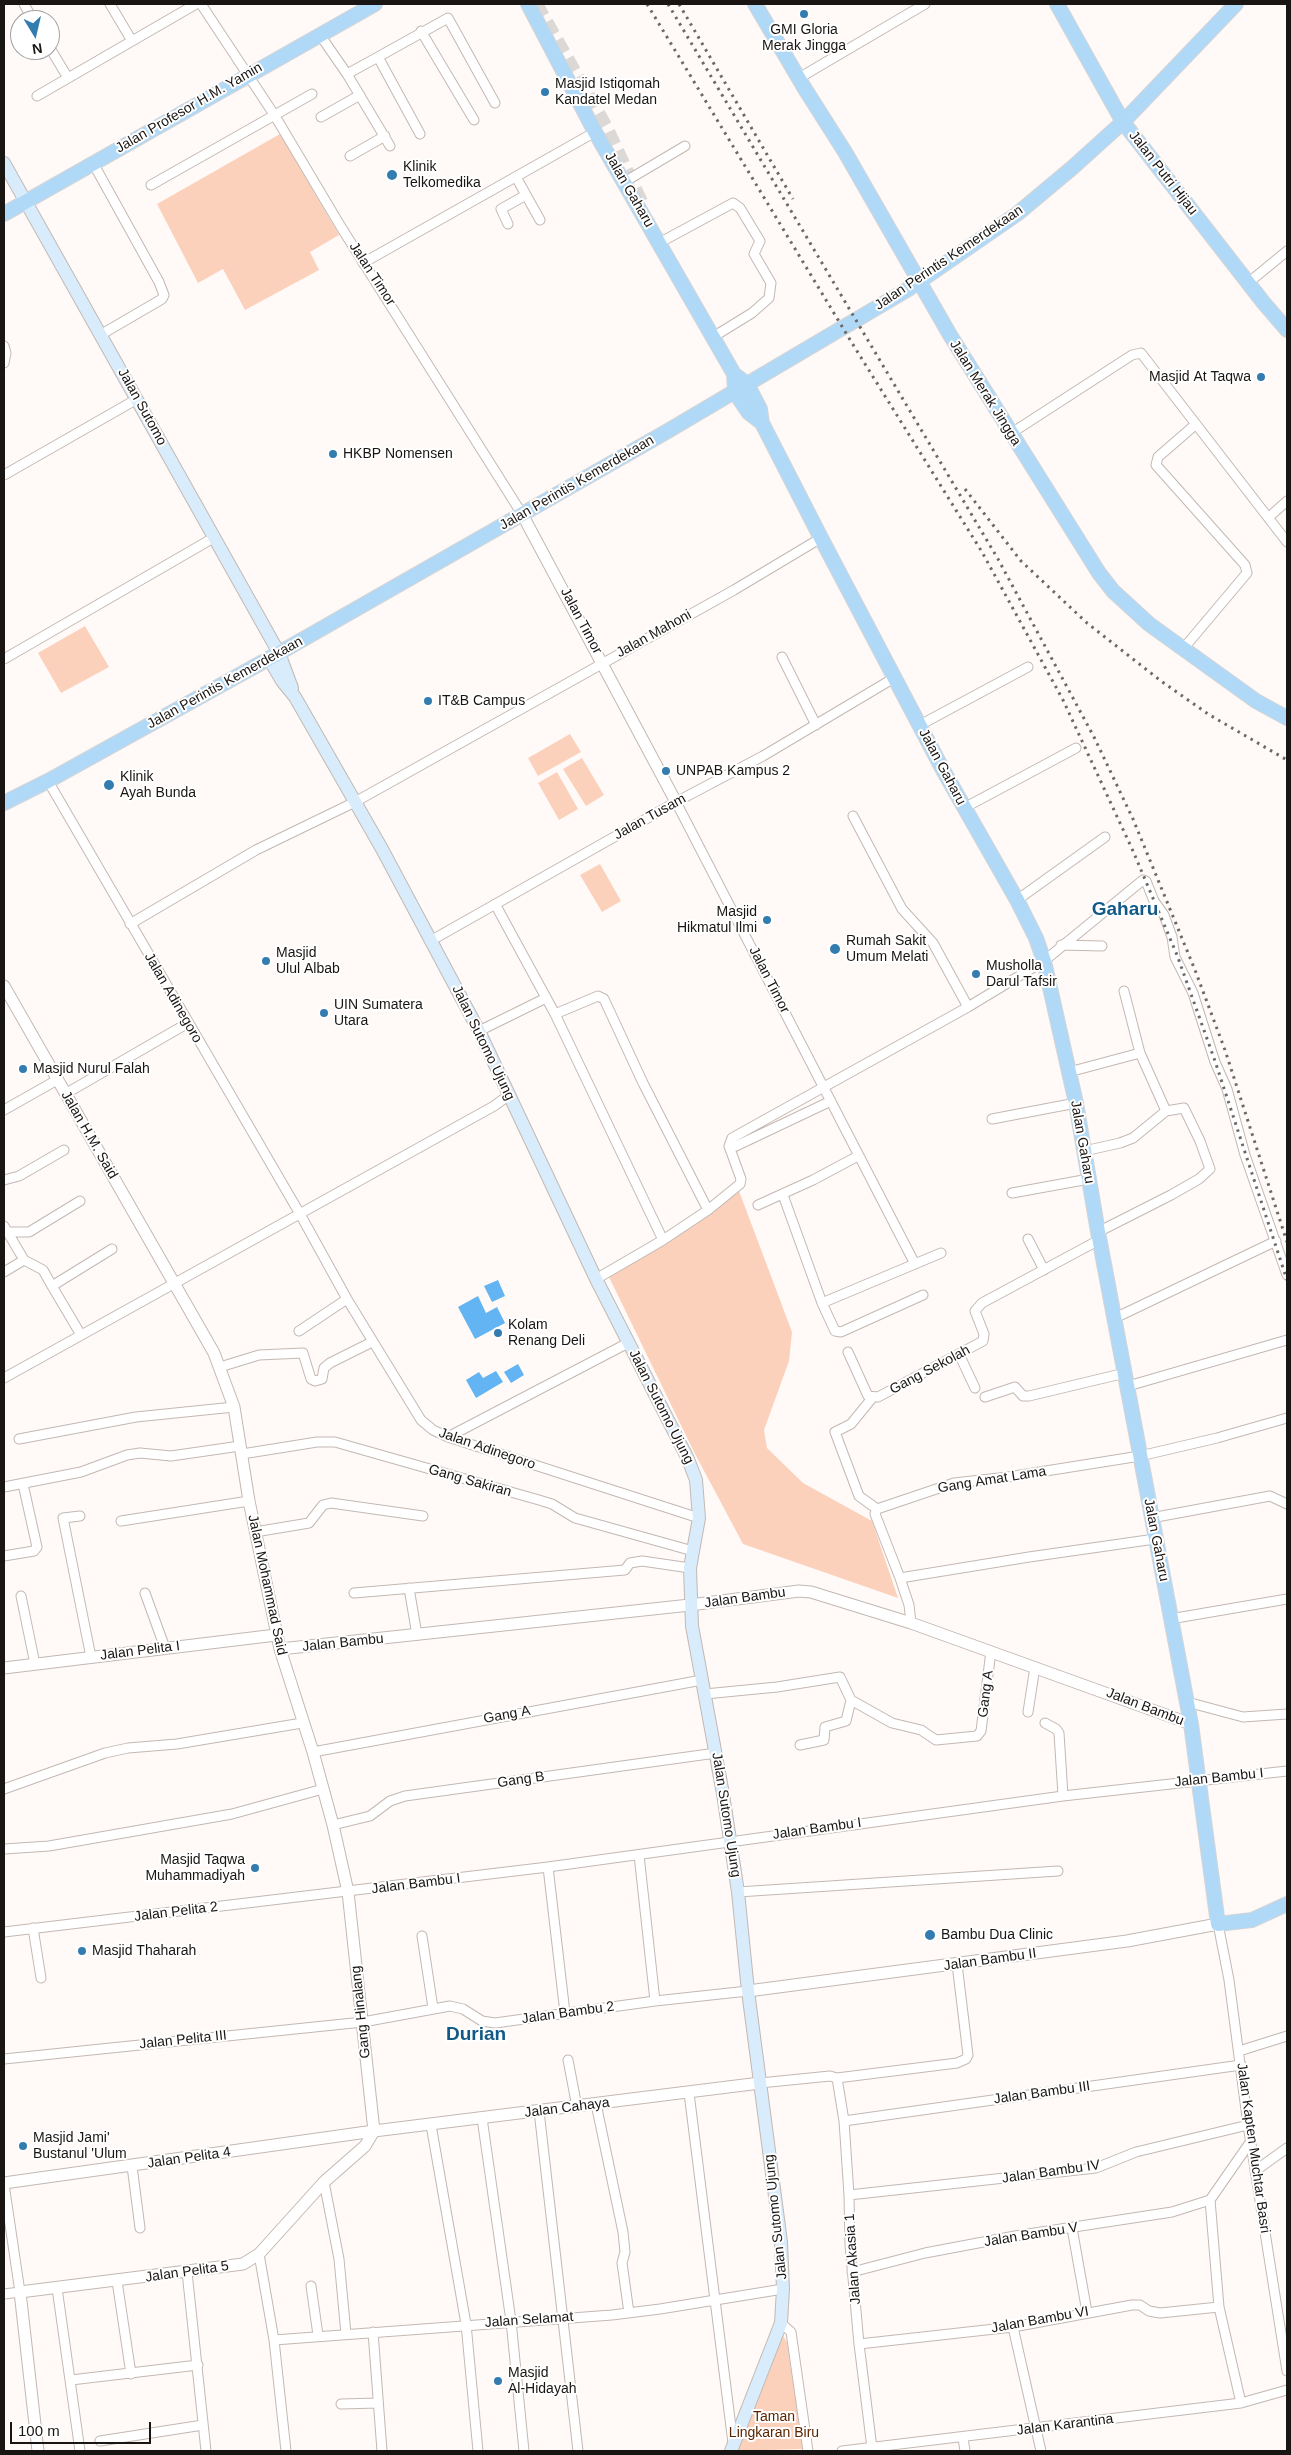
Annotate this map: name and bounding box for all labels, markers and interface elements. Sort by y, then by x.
marker: GMI Gloria Merak Jingga [798,8,810,20]
north arrow [10,10,60,60]
place label: GMI Gloria Merak Jingga [762,22,846,54]
text: N [31,40,43,58]
street label: Jalan Profesor H.M. Yamin [113,59,265,157]
place label: Masjid Istiqomah Kandatel Medan [555,76,660,108]
marker: Masjid Istiqomah Kandatel Medan [539,86,551,98]
street label: Jalan Putri Hijau [1125,128,1201,218]
street label: Jalan Gaharu [601,149,657,231]
place label: Klinik Telkomedika [403,159,481,192]
marker: Klinik Telkomedika [385,168,399,182]
street label: Jalan Perintis Kemerdekaan [872,202,1026,314]
street label: Jalan Timor [345,239,399,309]
street label: Jalan Merak Jingga [946,337,1024,449]
street label: Jalan Sutomo [114,365,170,449]
place label: Masjid At Taqwa [1149,369,1251,385]
marker: Masjid At Taqwa [1255,371,1267,383]
street label: Jalan Perintis Kemerdekaan [497,432,657,534]
place label: HKBP Nomensen [343,446,453,462]
marker: HKBP Nomensen [327,448,339,460]
street label: Jalan Timor [557,585,605,657]
street label: Jalan Mahoni [614,606,694,662]
street label: Jalan Perintis Kemerdekaan [144,633,306,733]
place label: IT&B Campus [438,693,525,709]
marker: IT&B Campus [422,695,434,707]
street label: Jalan Gaharu [915,726,969,808]
place label: UNPAB Kampus 2 [676,763,790,779]
marker: UNPAB Kampus 2 [660,765,672,777]
place label: Klinik Ayah Bunda [120,769,196,802]
marker: Klinik Ayah Bunda [102,778,116,792]
street label: Jalan Tusam [611,790,689,844]
district label: Gaharu [1092,899,1158,921]
place label: Masjid Hikmatul Ilmi [677,904,757,936]
marker: Masjid Hikmatul Ilmi [761,914,773,926]
place label: Rumah Sakit Umum Melati [846,933,928,966]
marker: Rumah Sakit Umum Melati [828,942,842,956]
street label: Jalan Timor [745,944,793,1016]
place label: Masjid Ulul Albab [276,945,340,978]
street label: Jalan Adinegoro [140,950,206,1046]
marker: Masjid Ulul Albab [260,955,272,967]
place label: Musholla Darul Tafsir [986,958,1057,990]
marker: Musholla Darul Tafsir [970,968,982,980]
street label: Jalan Sutomo Ujung [448,983,518,1103]
place label: UIN Sumatera Utara [334,997,423,1030]
marker: UIN Sumatera Utara [318,1007,330,1019]
place label: Masjid Nurul Falah [33,1061,150,1077]
marker: Masjid Nurul Falah [17,1063,29,1075]
street label: Jalan H.M. Said [57,1088,121,1182]
street label: Jalan Gaharu [1066,1099,1098,1185]
place label: Kolam Renang Deli [508,1317,585,1350]
marker: Kolam Renang Deli [492,1327,504,1339]
street label: Gang Sekolah [887,1342,973,1398]
street label: Jalan Sutomo Ujung [625,1347,697,1467]
street label: Jalan Adinegoro [436,1425,538,1473]
street label: Gang Sakiran [427,1461,513,1501]
street label: Gang Amat Lama [936,1463,1048,1497]
street label: Jalan Gaharu [1140,1497,1172,1583]
street label: Jalan Mohammad Said [244,1513,290,1657]
street label: Jalan Bambu [703,1584,787,1612]
street label: Jalan Bambu [301,1630,385,1656]
street label: Jalan Pelita I [99,1638,181,1664]
street label: Gang A [975,1669,997,1719]
street label: Jalan Bambu [1104,1685,1186,1729]
street label: Gang A [482,1703,532,1727]
street label: Jalan Sutomo Ujung [708,1751,744,1879]
street label: Jalan Bambu I [1174,1765,1264,1791]
street label: Gang B [496,1768,546,1792]
street label: Jalan Bambu I [772,1814,862,1844]
place label: Masjid Taqwa Muhammadiyah [145,1852,245,1884]
marker: Masjid Taqwa Muhammadiyah [249,1862,261,1874]
street label: Jalan Bambu I [371,1870,461,1898]
street label: Jalan Pelita 2 [133,1899,219,1925]
place label: Bambu Dua Clinic [941,1927,1053,1943]
marker: Bambu Dua Clinic [923,1928,937,1942]
place label: Masjid Thaharah [92,1943,196,1959]
marker: Masjid Thaharah [76,1945,88,1957]
street label: Jalan Bambu II [943,1945,1037,1975]
street label: Gang Hinalang [348,1965,374,2059]
street label: Jalan Bambu 2 [521,1998,615,2028]
district label: Durian [446,2024,506,2046]
street label: Jalan Pelita III [138,2027,228,2053]
street label: Jalan Kapten Muchtar Basri [1233,2062,1273,2234]
street label: Jalan Bambu III [993,2078,1091,2108]
street label: Jalan Cahaya [523,2094,611,2122]
place label: Masjid Jami' Bustanul 'Ulum [33,2130,127,2162]
marker: Masjid Jami' Bustanul 'Ulum [17,2140,29,2152]
street label: Jalan Pelita 4 [146,2144,232,2172]
street label: Jalan Sutomo Ujung [761,2153,791,2281]
street label: Jalan Bambu IV [1001,2157,1101,2187]
street label: Jalan Akasia 1 [841,2213,865,2305]
street label: Jalan Bambu V [983,2219,1079,2251]
street label: Jalan Pelita 5 [144,2258,230,2286]
street label: Jalan Bambu VI [990,2303,1090,2337]
street label: Jalan Selamat [484,2309,574,2331]
place label: Masjid Al-Hidayah [508,2365,576,2398]
marker: Masjid Al-Hidayah [492,2375,504,2387]
park label: Taman Lingkaran Biru [729,2409,819,2442]
street label: Jalan Karantina [1016,2411,1114,2439]
scale bar [12,2412,154,2444]
text: 100 m [18,2422,60,2439]

